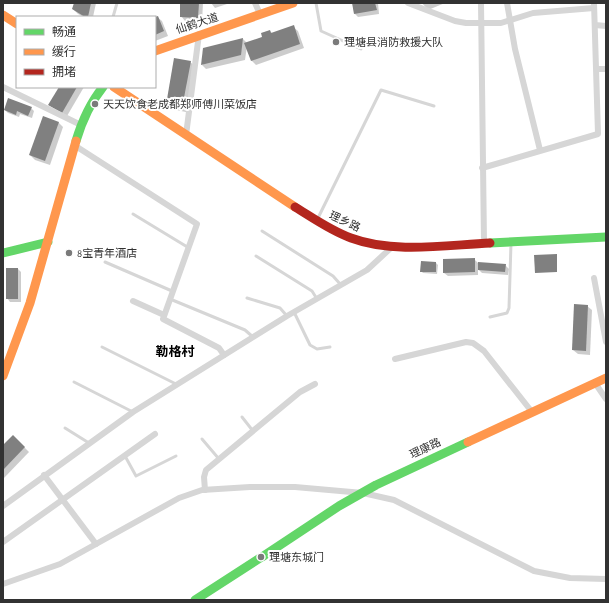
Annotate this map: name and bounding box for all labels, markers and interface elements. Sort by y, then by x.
street label: 仙鹤大道 [174,10,220,36]
legend [16,16,156,88]
text: 畅通 [52,25,76,38]
place label: 理塘县消防救援大队 [344,36,443,48]
marker: 理塘县消防救援大队 [331,37,341,47]
text: 缓行 [52,45,76,58]
text: 拥堵 [52,66,76,78]
place label: 天天饮食老成都郑师傅川菜饭店 [103,98,257,110]
marker: 天天饮食老成都郑师傅川菜饭店 [90,99,100,109]
street label: 理乡路 [328,209,362,233]
place label: 8宝青年酒店 [77,247,137,259]
marker: 8宝青年酒店 [64,248,74,258]
district label: 勒格村 [155,344,195,359]
street label: 理康路 [408,436,442,460]
place label: 理塘东城门 [269,551,324,563]
marker: 理塘东城门 [256,552,266,562]

